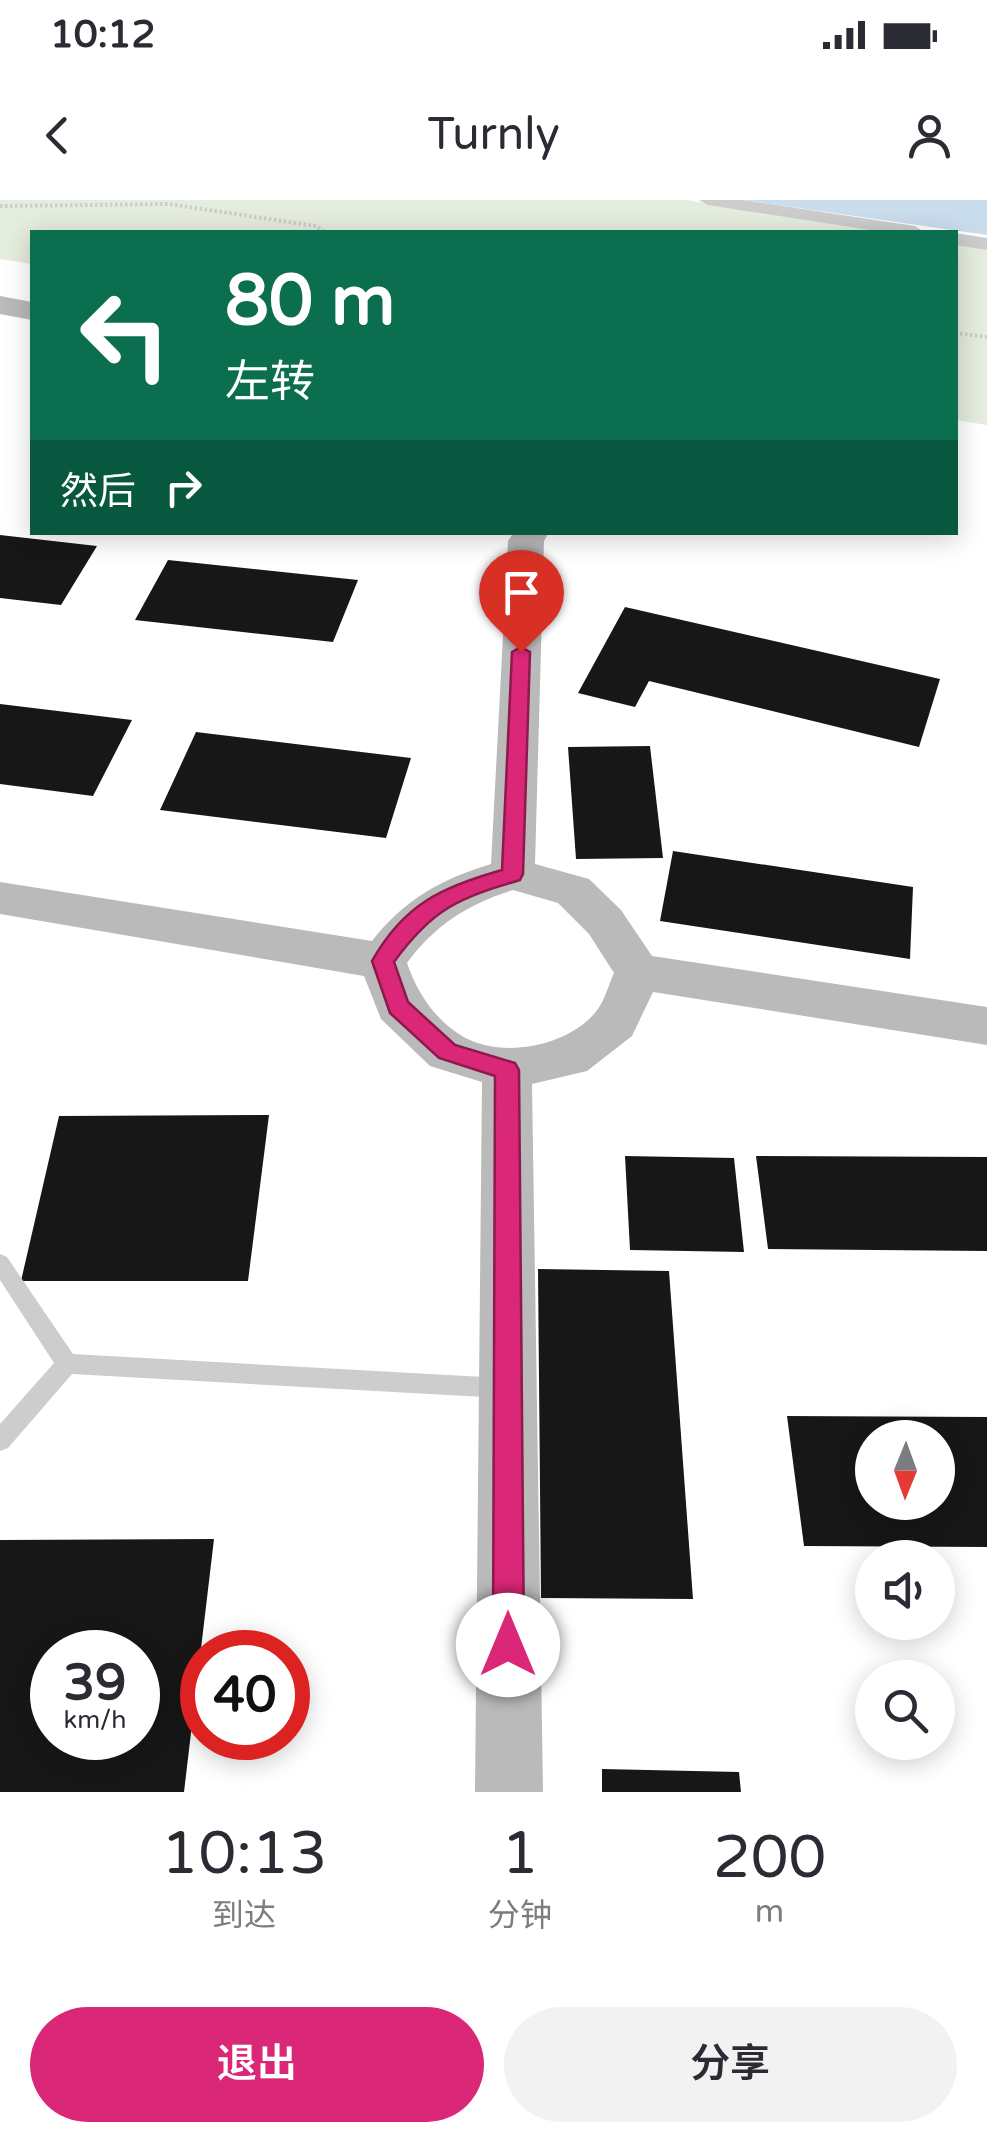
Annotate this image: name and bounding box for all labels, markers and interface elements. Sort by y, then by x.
text: 10:12 [50,12,155,58]
icon: back [30,108,85,163]
text: Turnly [427,108,560,162]
icon: person [902,108,957,163]
text: 80 m [225,260,395,344]
icon: left [60,270,190,400]
text: 左转 [225,356,315,410]
icon: right [156,460,211,515]
text: 然后 [60,469,136,515]
pin [479,550,564,653]
icon: arrive [494,565,549,620]
north arrow [855,1420,955,1520]
map controls [855,1420,955,1760]
button: sound [855,1540,955,1640]
position arrow [456,1593,560,1697]
speed limit sign: 40 [180,1630,310,1760]
text: 39 [64,1653,126,1713]
button: search [855,1660,955,1760]
text: km/h [64,1705,126,1735]
text: 10:13 [161,1818,327,1890]
text: 1 [501,1818,539,1890]
text: 200 [713,1822,826,1894]
text: m [755,1893,784,1931]
text: 到达 [212,1897,276,1935]
text: 分钟 [488,1897,552,1935]
button: 退出 [30,2007,484,2122]
button: 分享 [504,2007,957,2122]

